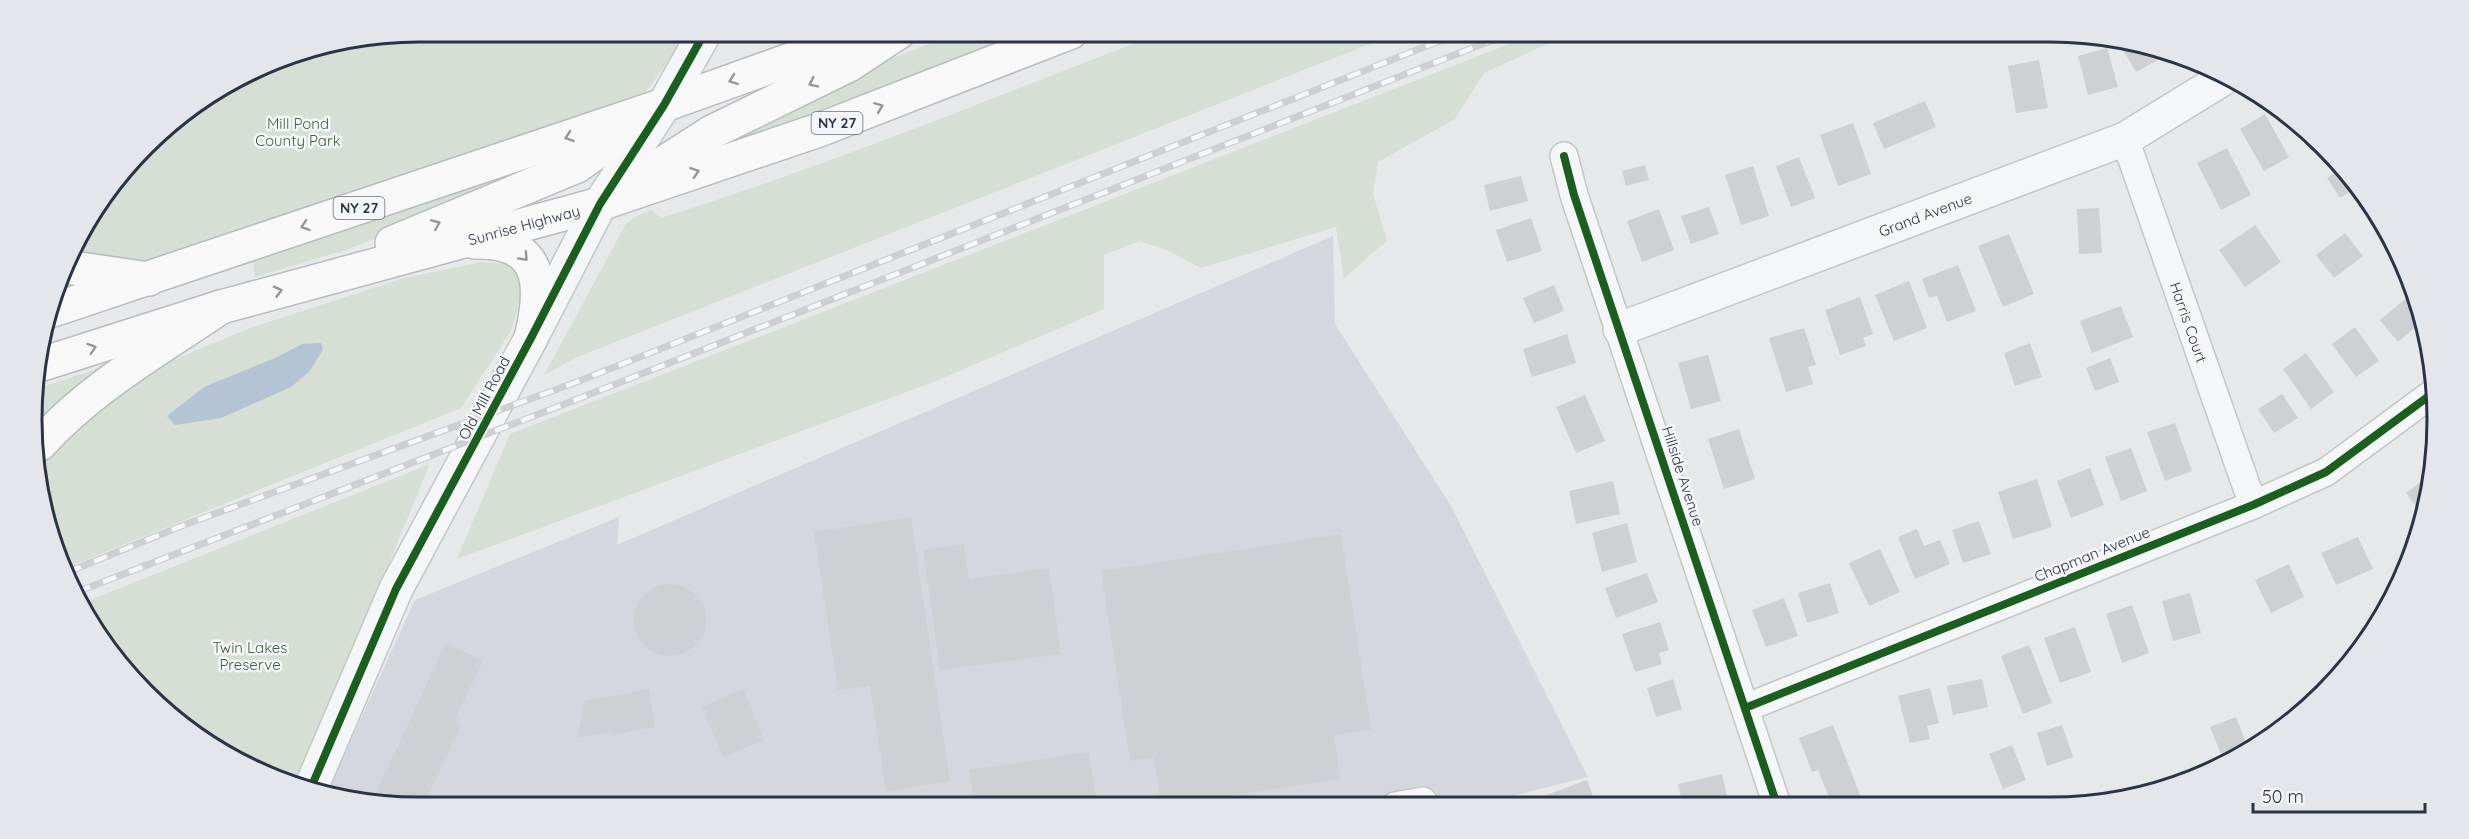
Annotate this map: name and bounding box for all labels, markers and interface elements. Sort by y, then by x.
one-way arrow [728,72,739,85]
one-way arrow [808,75,819,87]
one-way arrow [873,102,884,115]
road number: NY 27 [812,112,862,134]
park label: Mill Pond County Park [255,114,341,150]
one-way arrow [564,129,575,142]
one-way arrow [689,167,700,179]
street label: Grand Avenue [1876,188,1975,240]
road number: NY 27 [334,197,385,219]
street label: Sunrise Highway [466,200,582,249]
one-way arrow [300,219,311,232]
one-way arrow [430,219,441,231]
one-way arrow [517,251,528,261]
street label: Harris Court [2166,279,2212,365]
one-way arrow [272,286,283,298]
one-way arrow [86,343,97,355]
street label: Old Mill Road [454,353,514,443]
street label: Hillside Avenue [1658,424,1708,528]
street label: Chapman Avenue [2031,522,2153,586]
park label: Twin Lakes Preserve [213,638,287,674]
scale bar [2253,776,2426,814]
text: 50 m [2262,785,2304,808]

